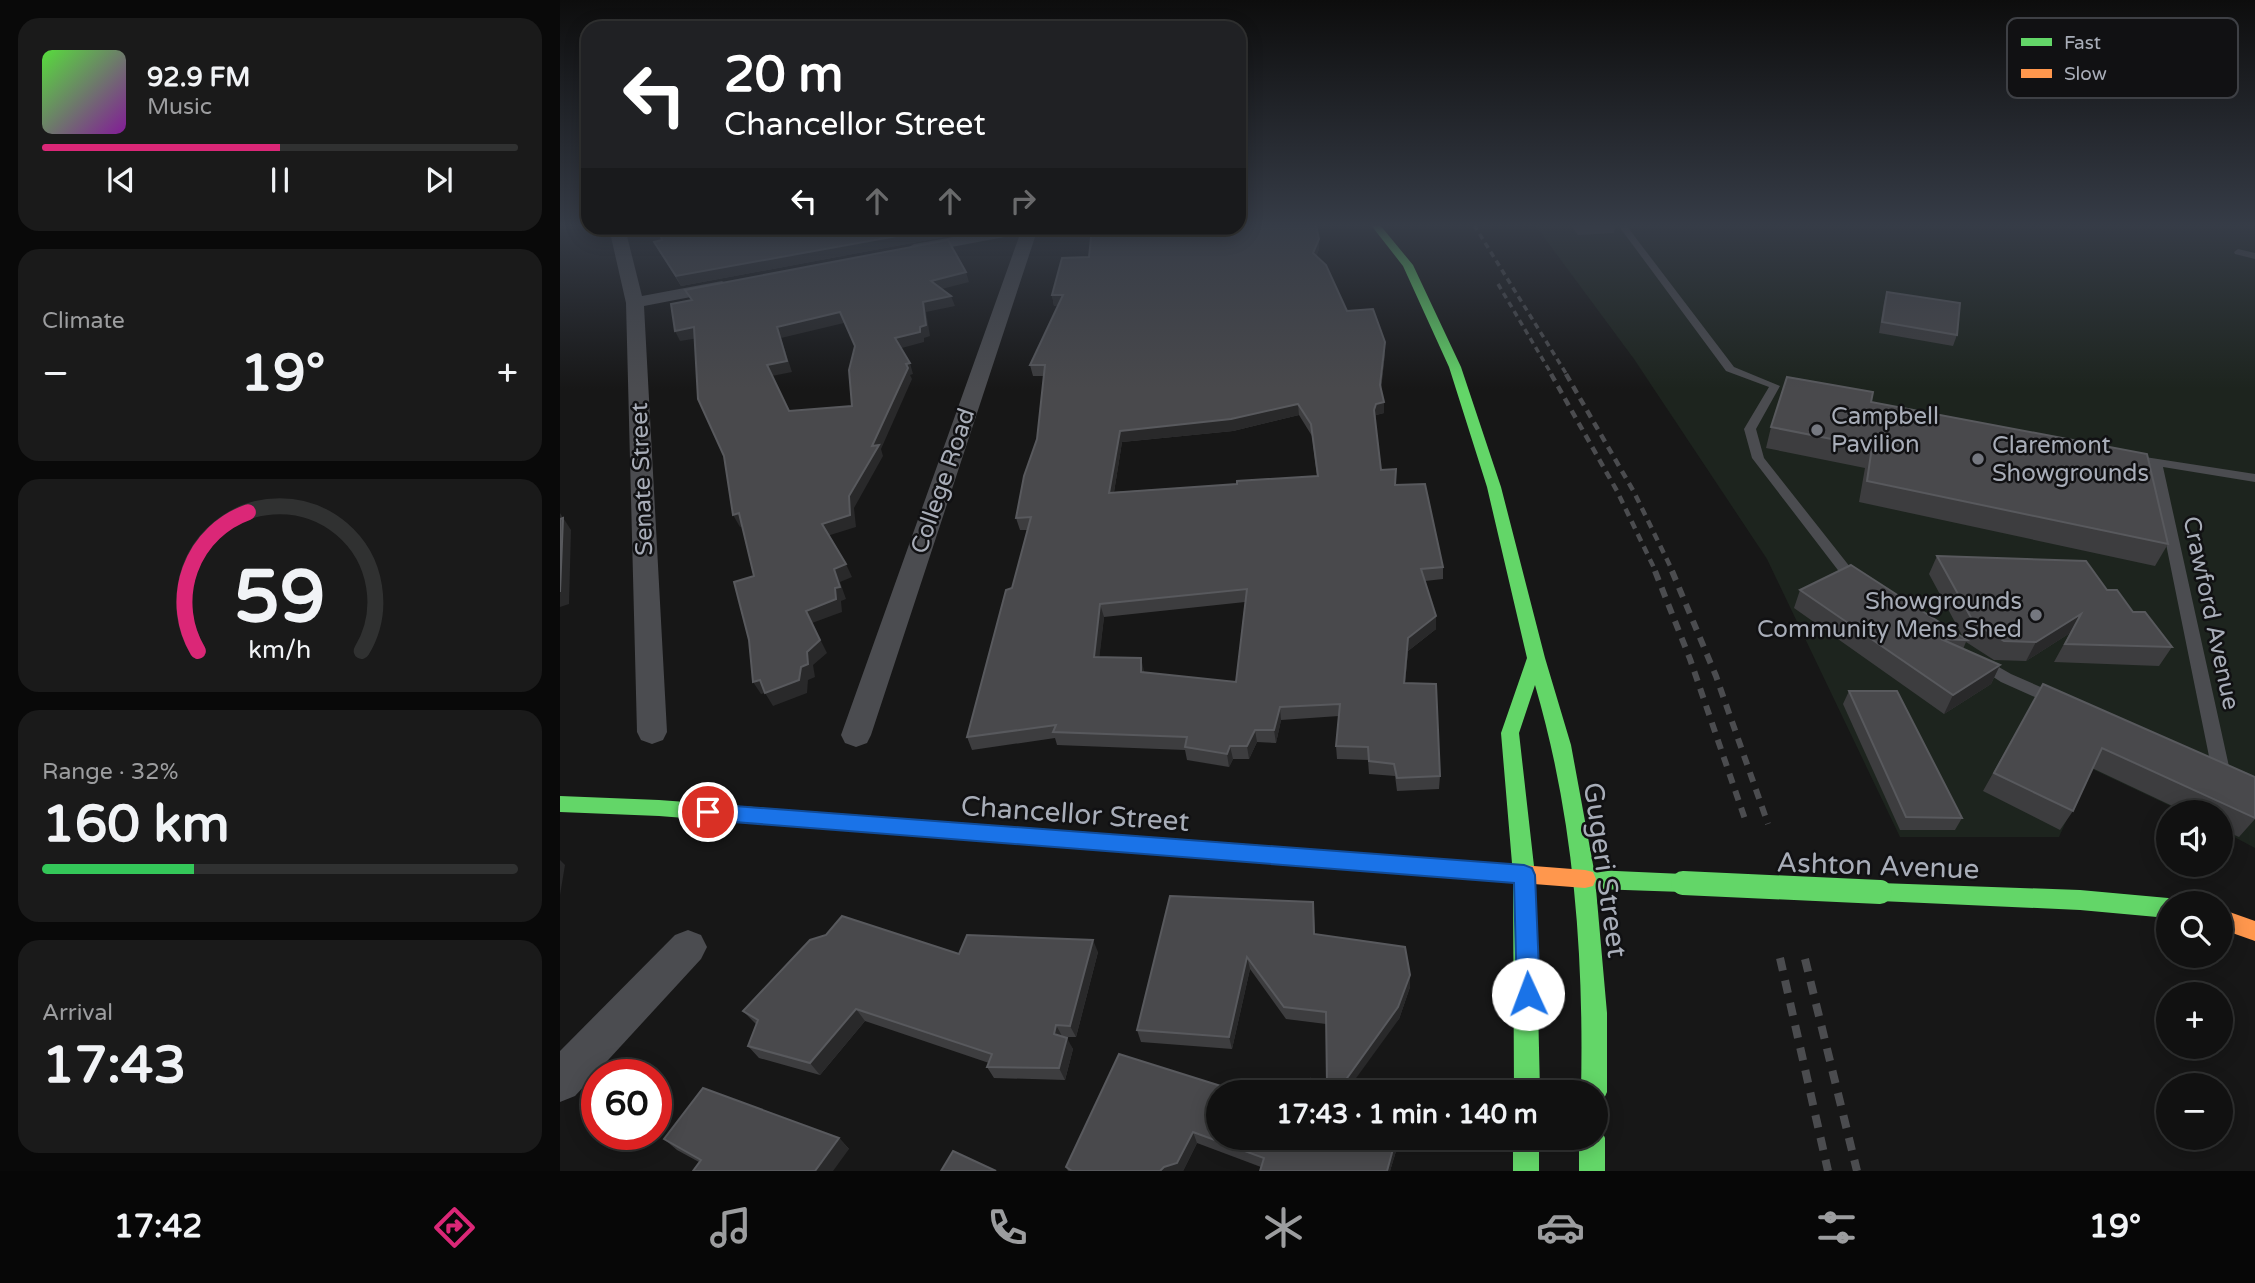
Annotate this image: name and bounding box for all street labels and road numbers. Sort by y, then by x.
street label: Senate Street [625,402,659,556]
street label: College Road [905,405,981,557]
street label: Crawford Avenue [2176,514,2246,712]
street label: Gugeri Street [1576,780,1634,960]
street label: Chancellor Street [960,789,1191,839]
street label: Ashton Avenue [1776,845,1980,887]

